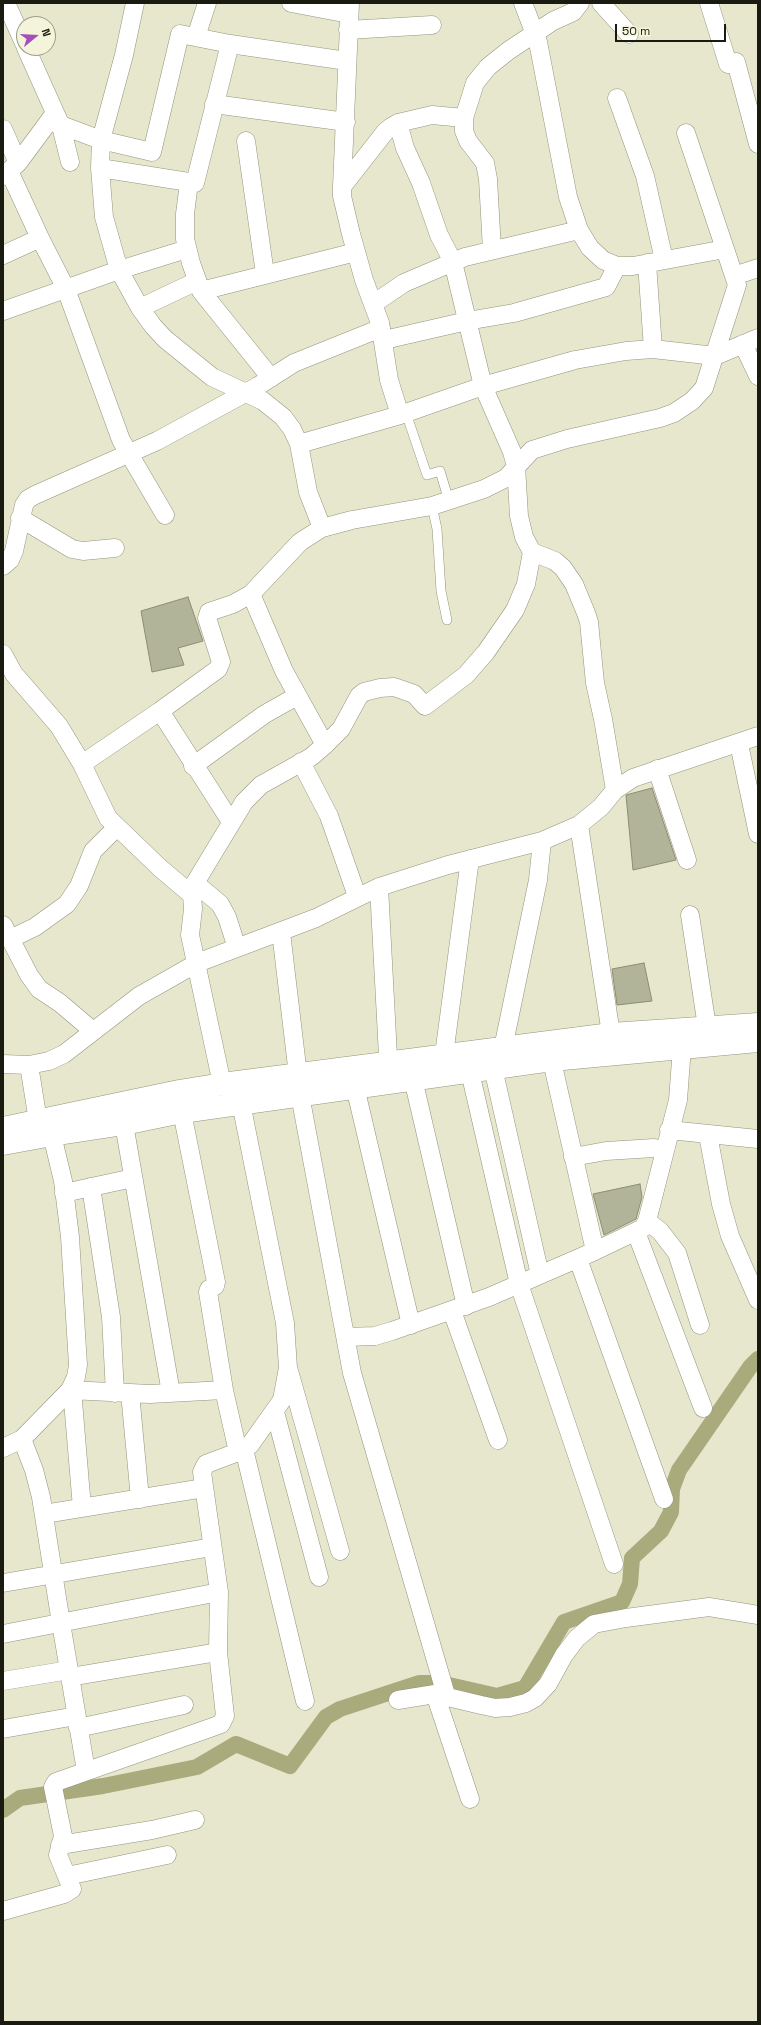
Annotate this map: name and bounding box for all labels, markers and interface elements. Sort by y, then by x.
north arrow [16,16,56,56]
scale bar [617,16,728,42]
text: 50 m [622,23,650,39]
text: N [39,27,54,38]

